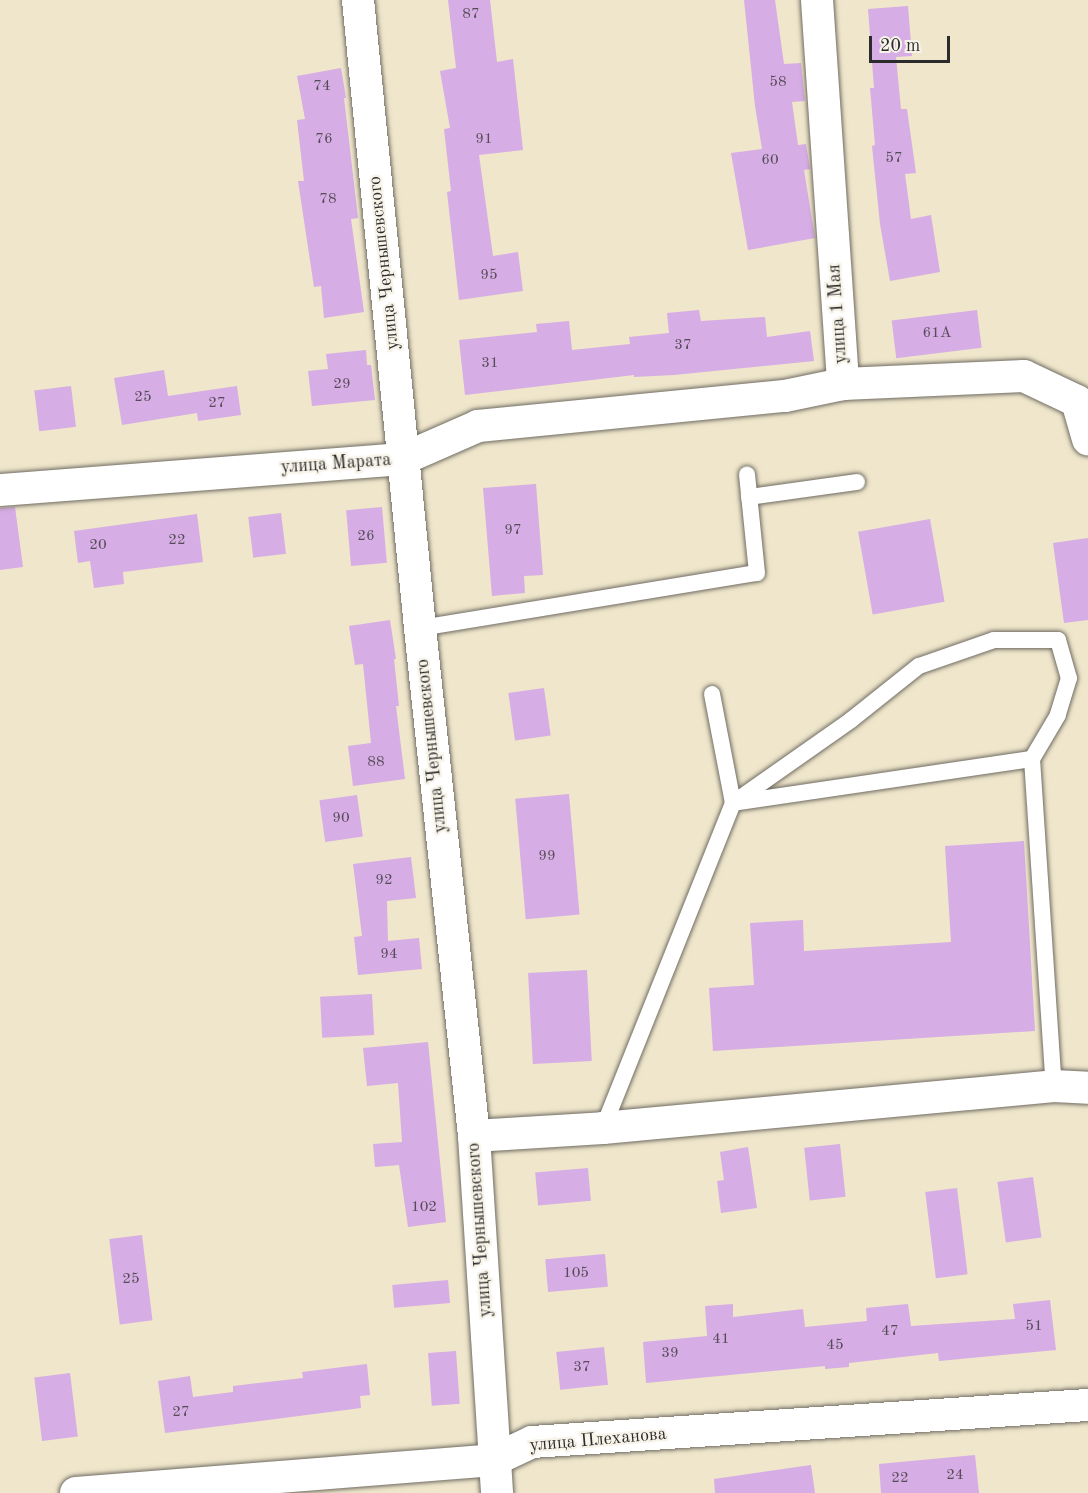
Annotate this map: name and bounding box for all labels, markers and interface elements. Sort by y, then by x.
house number: 87 [462,6,480,24]
scale bar [872,24,953,62]
text: 20 m [880,37,920,55]
house number: 58 [769,74,787,92]
house number: 74 [313,78,331,96]
house number: 76 [315,131,333,149]
house number: 91 [475,131,493,149]
house number: 57 [885,150,903,168]
house number: 60 [761,152,779,170]
street label: улица Чернышевского [364,175,404,351]
house number: 78 [319,191,337,209]
street label: улица 1 Мая [824,263,852,365]
house number: 95 [480,267,498,285]
house number: 61А [923,325,951,343]
house number: 37 [674,337,692,355]
house number: 31 [481,355,499,373]
house number: 29 [333,376,351,394]
house number: 25 [134,389,152,407]
house number: 27 [208,395,226,413]
street label: улица Марата [280,449,392,479]
house number: 97 [504,522,522,540]
house number: 26 [357,528,375,546]
house number: 22 [168,532,186,550]
house number: 20 [89,537,107,555]
street label: улица Чернышевского [412,658,452,834]
house number: 88 [367,754,385,772]
house number: 90 [332,810,350,828]
house number: 99 [538,848,556,866]
house number: 92 [375,872,393,890]
house number: 94 [380,946,398,964]
street label: улица Чернышевского [463,1142,497,1318]
house number: 102 [411,1199,437,1217]
house number: 105 [563,1265,589,1283]
house number: 25 [122,1271,140,1289]
house number: 51 [1025,1318,1043,1336]
house number: 47 [881,1323,899,1341]
house number: 41 [712,1331,730,1349]
house number: 45 [826,1337,844,1355]
house number: 39 [661,1345,679,1363]
house number: 37 [573,1359,591,1377]
house number: 27 [172,1404,190,1422]
street label: улица Плеханова [529,1423,667,1457]
house number: 24 [946,1467,964,1485]
house number: 22 [891,1470,909,1488]

